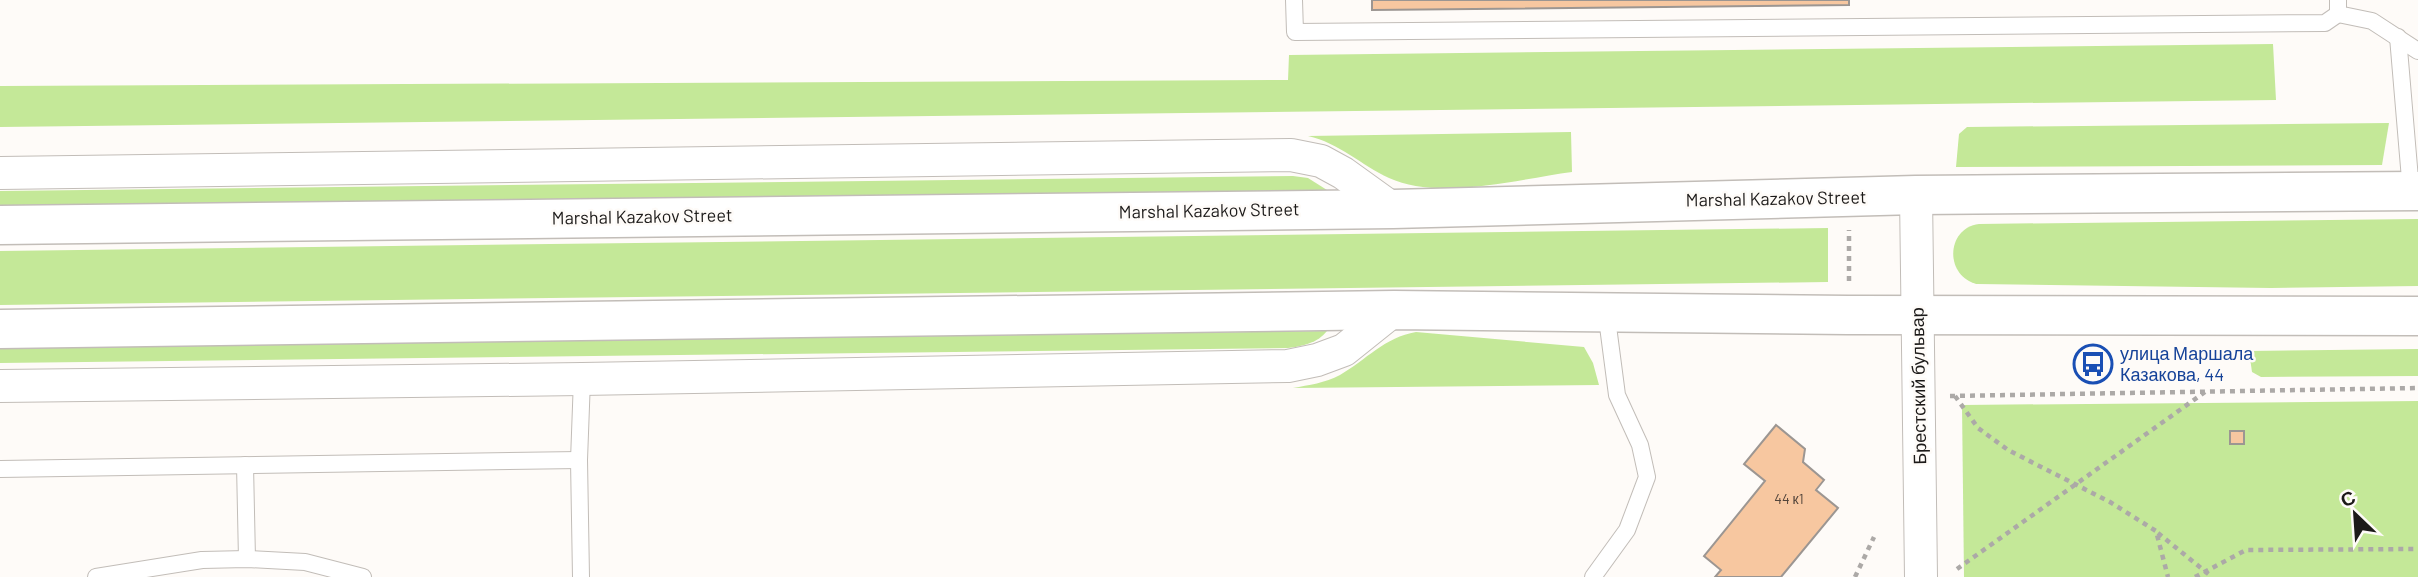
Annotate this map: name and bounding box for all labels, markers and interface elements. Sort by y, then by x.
street label: Marshal Kazakov Street [1685,185,1867,211]
street label: Marshal Kazakov Street [1118,197,1300,223]
street label: Marshal Kazakov Street [551,203,733,229]
street label: Брестский бульвар [1906,307,1930,465]
place label: улица Маршала Казакова, 44 [2120,342,2254,385]
bus stop icon: улица Маршала Казакова, 44 [2072,343,2114,385]
north arrow [2320,479,2390,549]
text: С [2337,485,2359,511]
house number: 44 к1 [1774,490,1804,507]

